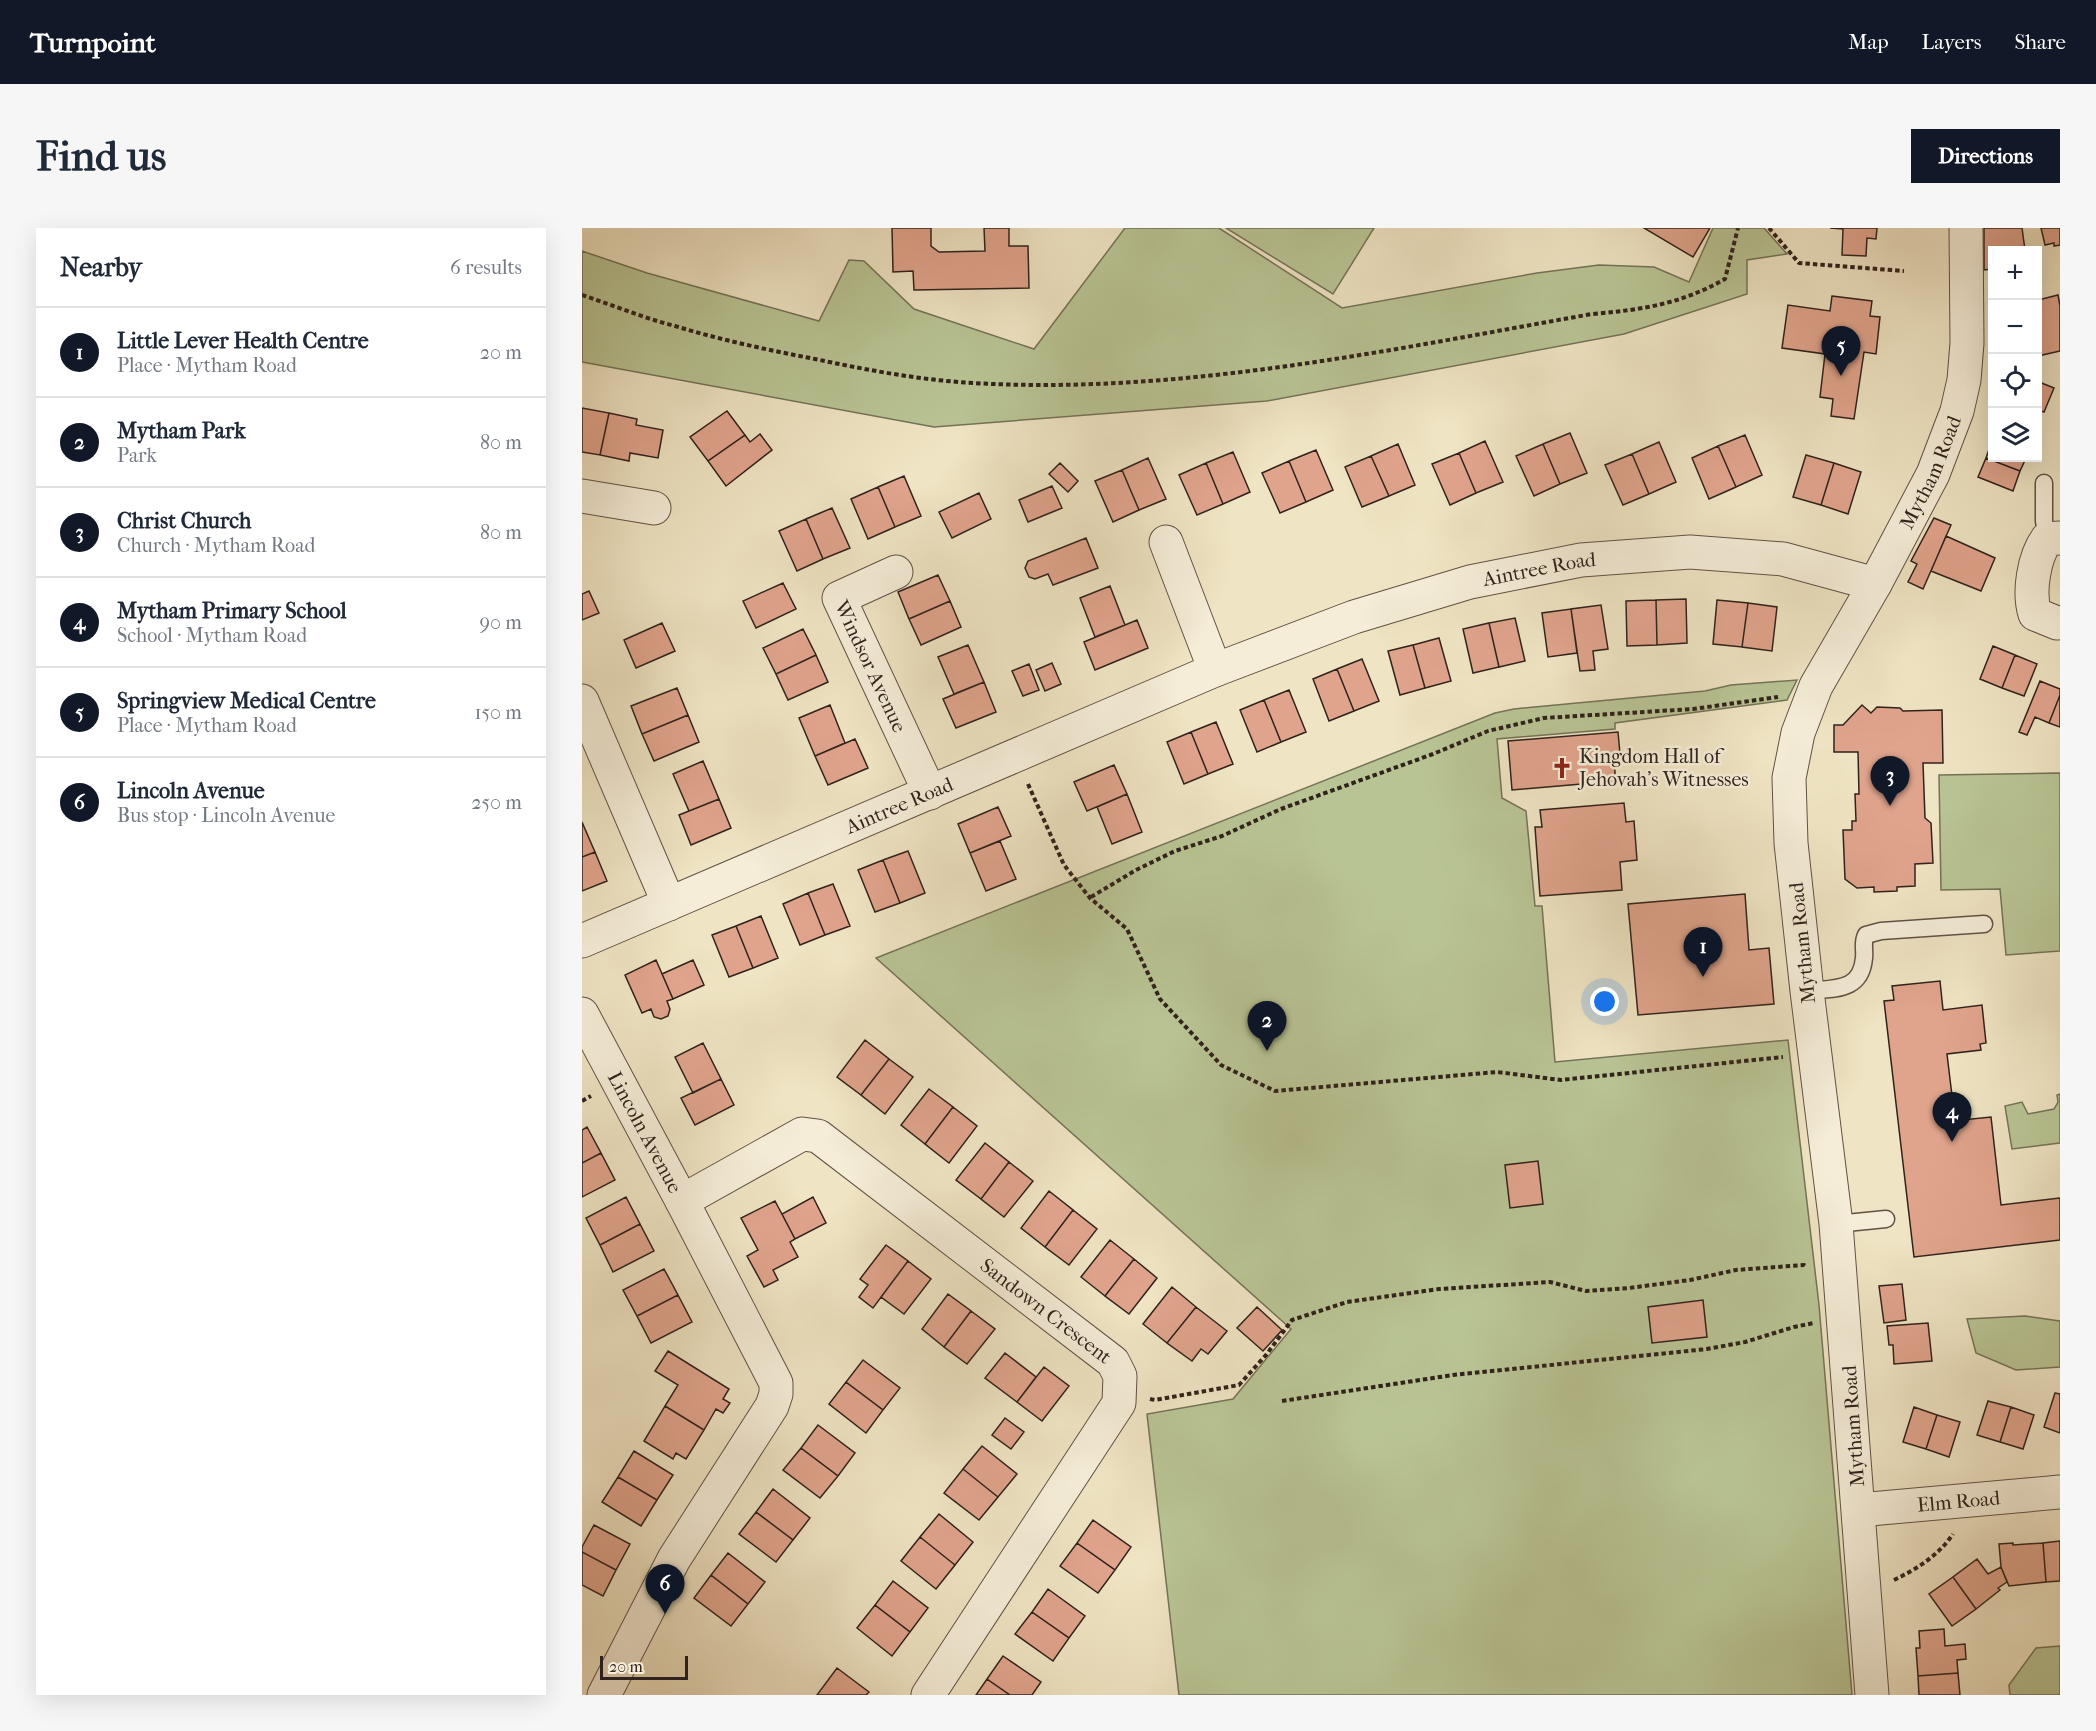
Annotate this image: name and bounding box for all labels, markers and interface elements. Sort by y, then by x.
text: Turnpoint [30,26,156,59]
text: Map [1848,30,1889,54]
text: Layers [1922,30,1981,54]
text: Share [2014,30,2066,54]
button: Directions [1911,129,2060,183]
text: Find us [36,132,166,181]
map controls [1988,246,2042,462]
button: + [1988,246,2042,300]
text: Nearby [60,252,142,283]
text: 6 results [450,256,522,279]
button: − [1988,300,2042,354]
pin: 5 [1822,326,1860,376]
text: Little Lever Health Centre [117,328,369,354]
text: 1 [76,341,83,364]
text: 20 m [480,341,522,364]
text: Place · Mytham Road [117,354,297,377]
button: locate [1988,354,2042,408]
button: layers [1988,408,2042,462]
street label: Mytham Road [1895,412,1966,533]
text: Mytham Park [117,418,246,444]
text: 2 [74,431,85,454]
text: 80 m [480,431,522,454]
text: Park [117,444,157,467]
text: Christ Church [117,508,251,534]
text: 3 [75,521,84,544]
text: 80 m [480,521,522,544]
text: Church · Mytham Road [117,534,315,557]
street label: Aintree Road [1480,548,1598,591]
street label: Windsor Avenue [829,596,911,736]
text: Mytham Primary School [117,598,347,624]
text: 4 [74,611,85,634]
text: 90 m [480,611,522,634]
text: School · Mytham Road [117,624,307,647]
text: Springview Medical Centre [117,688,376,714]
text: 5 [75,701,84,724]
text: 150 m [474,701,522,724]
text: Place · Mytham Road [117,714,297,737]
place label: Kingdom Hall of Jehovah's Witnesses [1577,745,1749,791]
church icon: Kingdom Hall of Jehovah's Witnesses [1550,756,1574,780]
pin: 3 [1870,756,1910,806]
street label: Aintree Road [841,772,958,839]
text: Lincoln Avenue [117,778,265,804]
text: 6 [74,791,85,814]
text: 250 m [471,791,522,814]
text: Bus stop · Lincoln Avenue [117,804,335,827]
street label: Mytham Road [1785,880,1820,1005]
pin: 1 [1684,928,1722,977]
your location [1590,987,1619,1016]
pin: 2 [1248,1002,1286,1051]
street label: Lincoln Avenue [603,1068,687,1197]
pin: 4 [1932,1092,1972,1142]
street label: Sandown Crescent [976,1254,1116,1369]
street label: Mytham Road [1838,1363,1869,1487]
street label: Elm Road [1916,1486,2002,1517]
pin: 6 [646,1564,685,1614]
scale bar [600,1653,688,1680]
text: 20 m [609,1657,643,1676]

